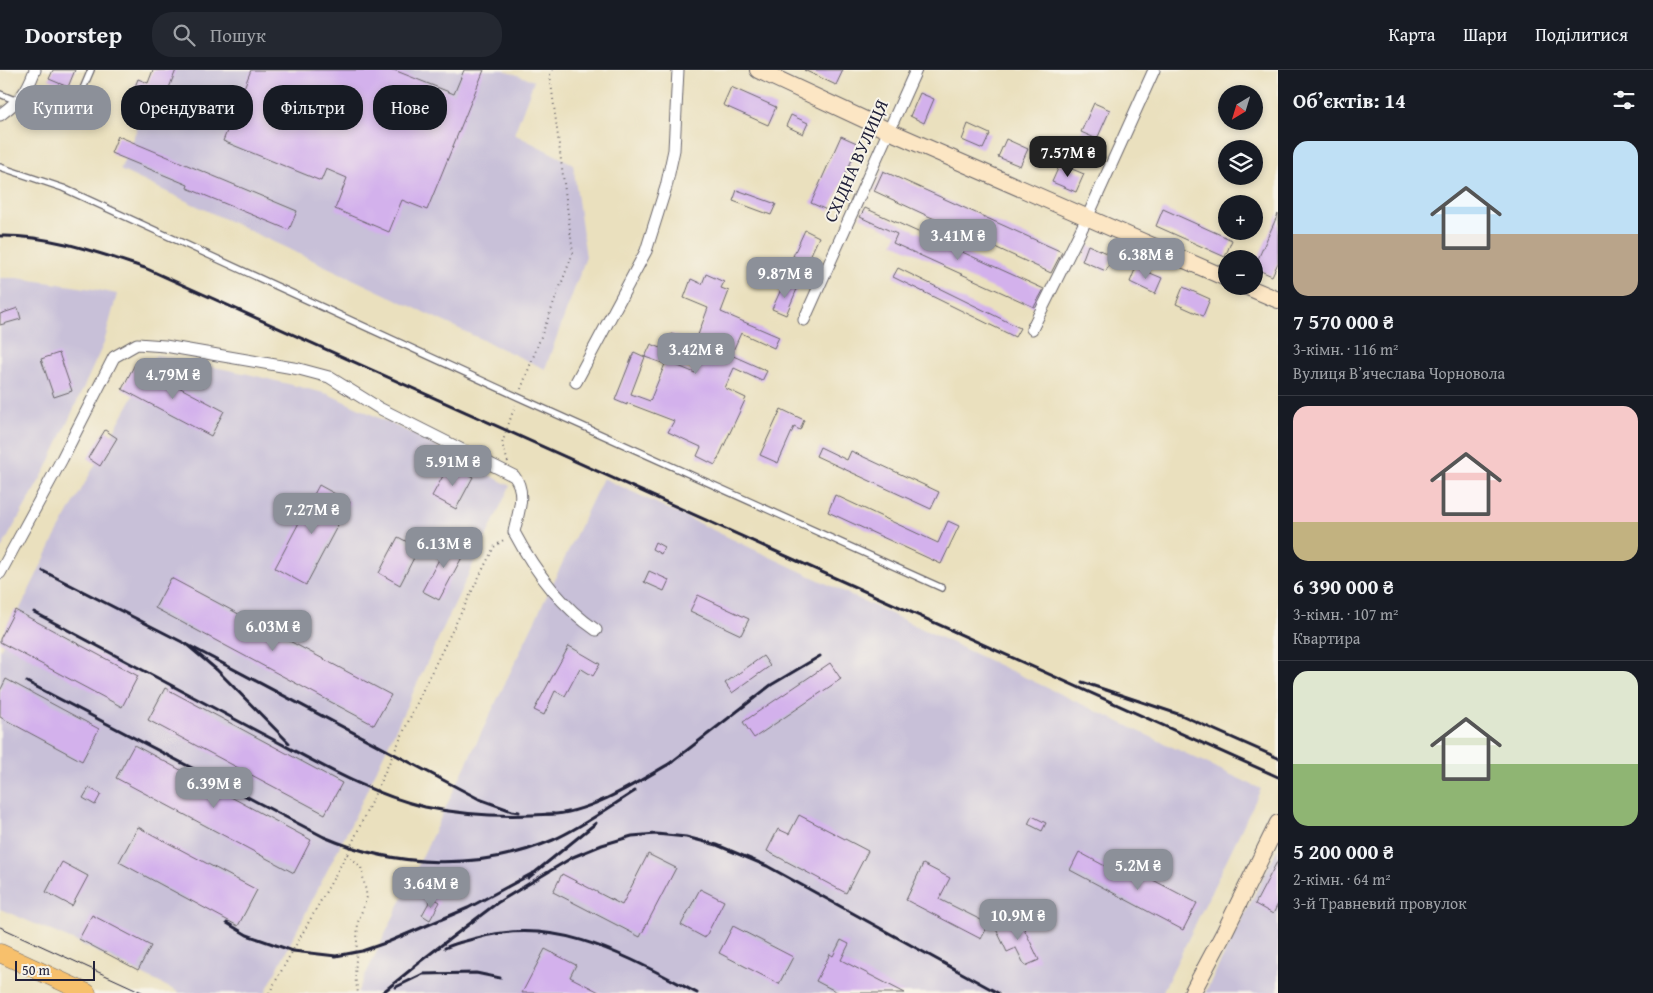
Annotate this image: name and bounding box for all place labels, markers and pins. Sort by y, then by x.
pin: 7.57M ₴ [1022,136,1114,178]
pin: 3.41M ₴ [912,218,1004,261]
pin: 6.38M ₴ [1100,238,1192,280]
pin: 9.87M ₴ [739,256,831,299]
pin: 3.42M ₴ [650,332,742,375]
pin: 4.79M ₴ [127,358,219,400]
pin: 5.91M ₴ [407,444,499,487]
pin: 7.27M ₴ [266,492,358,535]
pin: 6.13M ₴ [398,526,490,569]
pin: 6.03M ₴ [227,610,319,652]
pin: 6.39M ₴ [168,766,260,809]
pin: 5.2M ₴ [1097,848,1179,891]
pin: 3.64M ₴ [385,866,477,909]
pin: 10.9M ₴ [972,898,1064,941]

